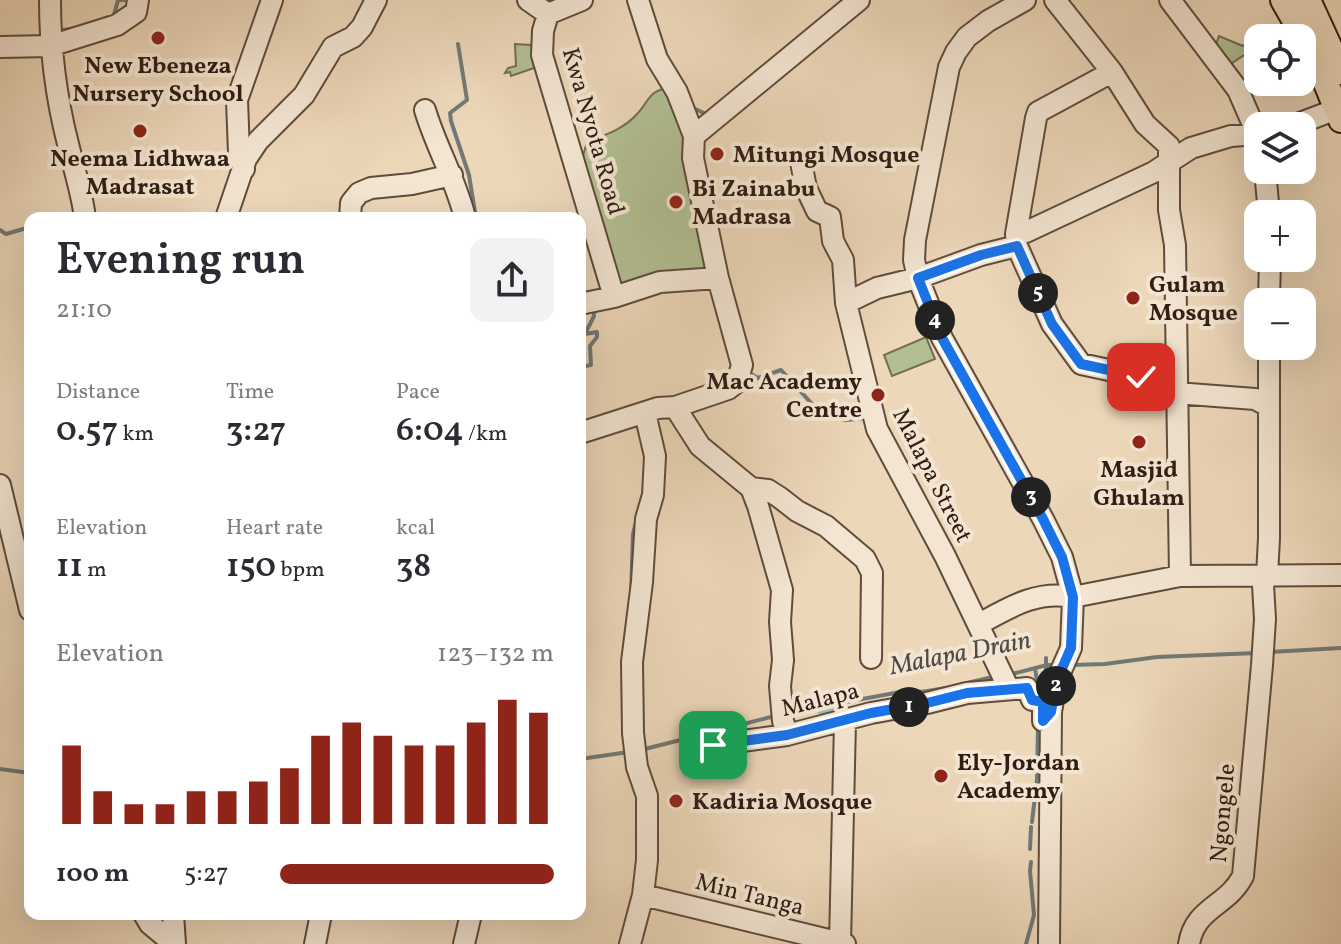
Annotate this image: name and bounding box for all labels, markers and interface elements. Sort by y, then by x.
map controls [1244,24,1316,360]
button: locate [1244,24,1316,96]
marker: New Ebeneza Nursery School [149,29,167,47]
street label: Kwa Nyota Road [552,44,632,219]
place label: New Ebeneza Nursery School [72,50,244,112]
button: layers [1244,112,1316,184]
marker: Neema Lidhwaa Madrasat [131,122,149,140]
place label: Mitungi Mosque [733,139,919,173]
place label: Neema Lidhwaa Madrasat [50,143,230,205]
marker: Mitungi Mosque [708,145,726,163]
place label: Bi Zainabu Madrasa [692,173,816,235]
marker: Bi Zainabu Madrasa [667,193,685,211]
button: + [1244,200,1316,272]
text: Evening run [56,231,305,292]
button: share [470,238,554,322]
place label: Gulam Mosque [1149,269,1238,331]
pin: 5 [1018,273,1058,313]
text: 5 [1033,277,1043,308]
button: − [1244,288,1316,360]
marker: Gulam Mosque [1124,289,1142,307]
text: 21:10 [56,292,112,328]
pin: 4 [915,300,955,340]
text: 4 [928,304,942,335]
pin [1107,343,1175,411]
icon: check [1119,355,1163,399]
place label: Mac Academy Centre [707,366,863,428]
text: Distance [56,377,140,408]
text: Time [226,377,274,408]
text: Pace [396,377,440,408]
marker: Mac Academy Centre [869,386,887,404]
street label: Malapa Street [883,403,980,549]
text: 0.57 [56,408,118,455]
text: 3:27 [226,408,286,455]
text: 6:04 [396,408,464,455]
text: km [118,419,154,450]
text: /km [464,419,508,450]
marker: Masjid Ghulam [1130,433,1148,451]
place label: Masjid Ghulam [1093,454,1185,516]
pin: 3 [1011,477,1051,517]
text: 3 [1025,481,1037,512]
text: Elevation [56,513,147,544]
text: Heart rate [226,513,323,544]
text: kcal [396,513,435,544]
text: 11 [56,544,83,591]
text: 150 [226,544,276,591]
text: 38 [396,544,431,591]
text: m [83,555,107,586]
text: bpm [276,555,325,586]
water label: Malapa Drain [886,623,1034,685]
text: Elevation [56,636,164,672]
text: 123–132 m [437,636,554,672]
pin: 2 [1036,666,1076,706]
text: 2 [1050,670,1062,701]
street label: Malapa [778,675,863,727]
pin: 1 [889,687,929,727]
text: 1 [905,691,913,722]
pin [679,711,747,779]
icon: arrive [691,723,735,767]
place label: Ely-Jordan Academy [957,747,1080,809]
street label: Ngongele [1203,762,1245,864]
marker: Ely-Jordan Academy [932,767,950,785]
place label: Kadiria Mosque [692,786,872,820]
marker: Kadiria Mosque [667,792,685,810]
text: 100 m [56,856,129,892]
text: 5:27 [184,856,229,892]
street label: Min Tanga [692,866,808,926]

